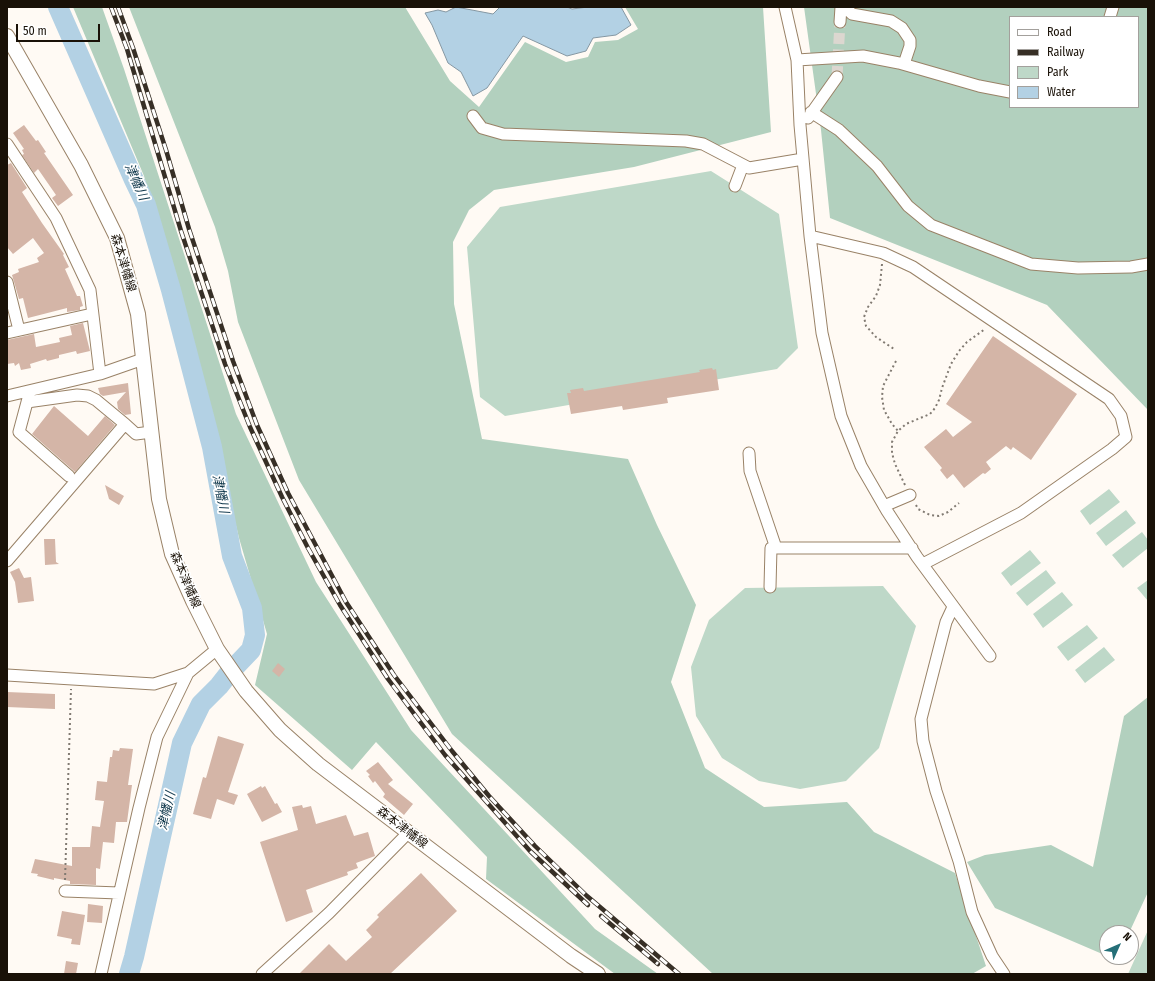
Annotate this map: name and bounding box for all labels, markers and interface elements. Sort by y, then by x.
scale bar [18,16,102,42]
legend [1009,16,1139,108]
text: 50 m [23,24,47,38]
text: Road [1047,25,1072,39]
text: Railway [1047,45,1084,59]
text: Park [1047,65,1068,79]
text: Water [1047,85,1075,99]
water label: 津幡川 [121,161,151,203]
street label: 森本津幡線 [107,232,139,294]
water label: 津幡川 [209,473,231,515]
street label: 森本津幡線 [167,550,203,610]
water label: 津幡川 [155,790,179,832]
street label: 森本津幡線 [374,804,430,852]
north arrow [1099,925,1139,965]
text: N [1120,930,1134,944]

